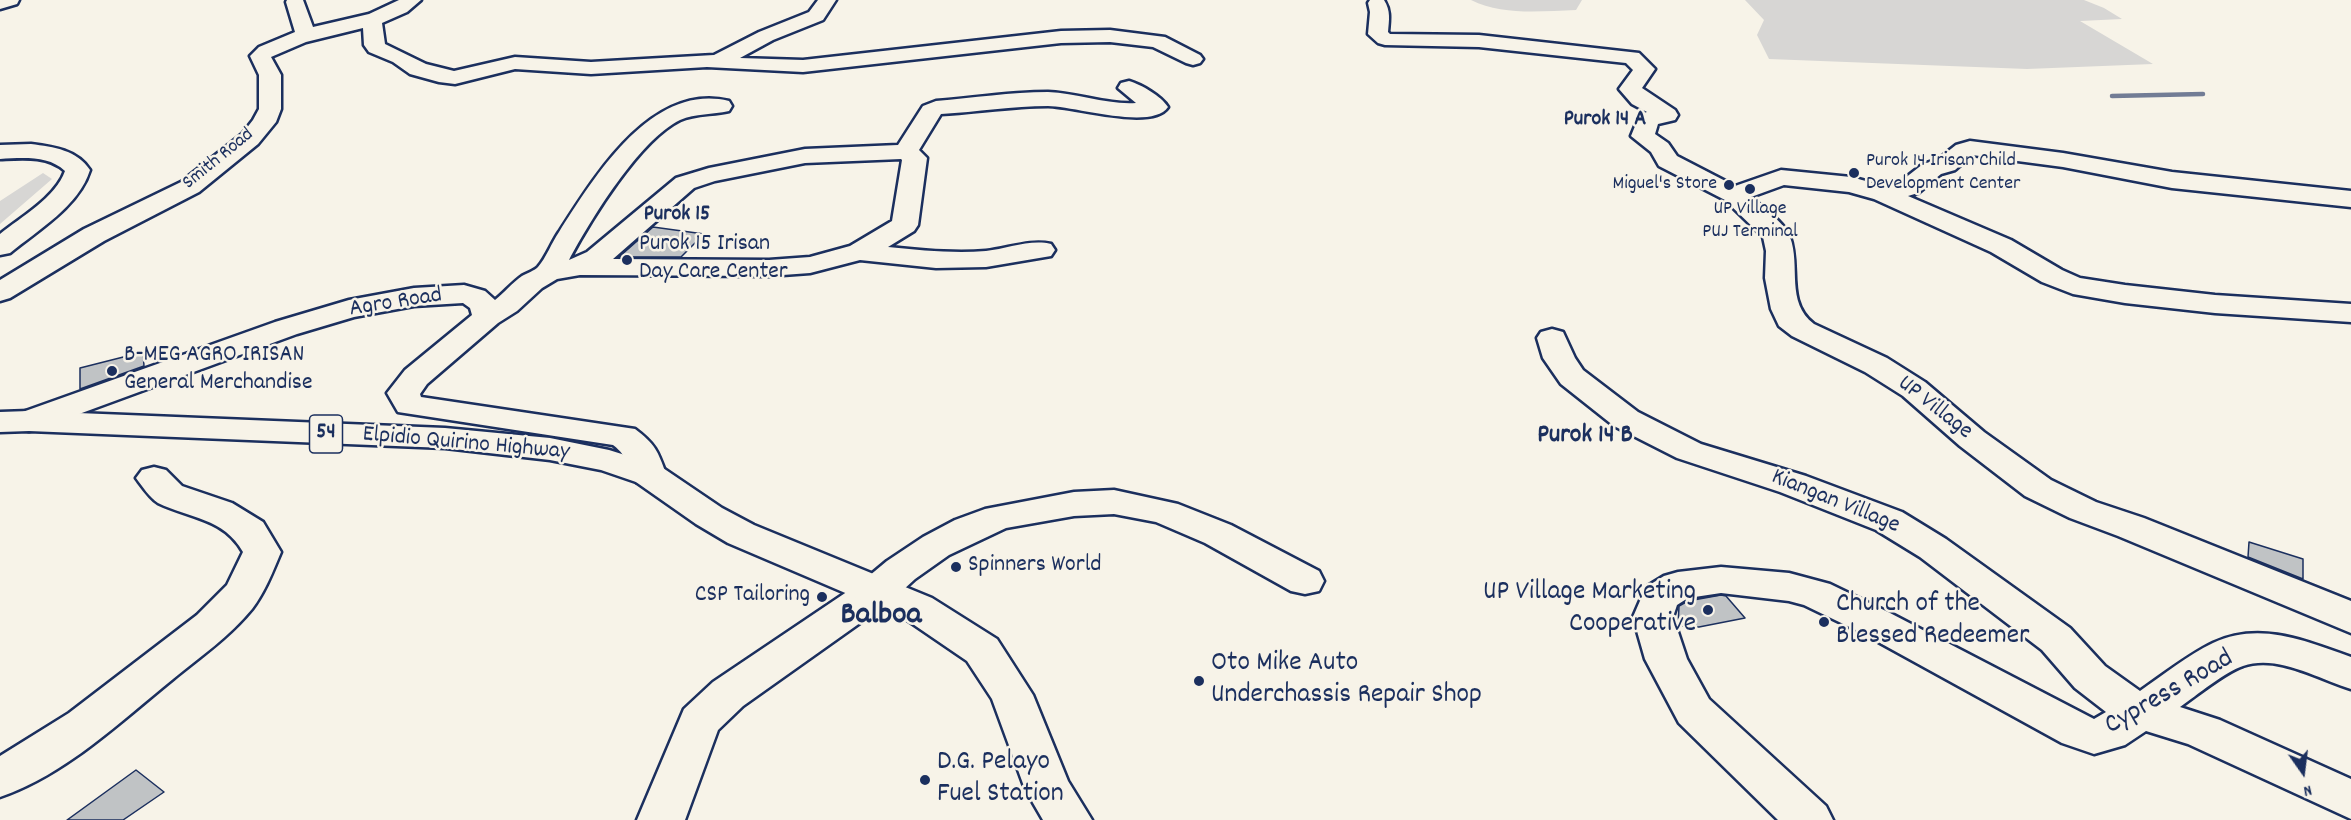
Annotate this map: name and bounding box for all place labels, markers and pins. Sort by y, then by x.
place label: Purok 14 Irisan Child Development Center [1866,150,2020,197]
marker: Purok 14 Irisan Child Development Center [1847,166,1861,180]
place label: Miguel's Store [1612,173,1717,197]
marker: Miguel's Store [1722,178,1736,192]
marker: UP Village PUJ Terminal [1743,182,1757,196]
place label: UP Village PUJ Terminal [1702,198,1798,245]
place label: Purok 15 Irisan Day Care Center [639,232,788,288]
marker: Purok 15 Irisan Day Care Center [620,253,634,267]
place label: B-MEG AGRO IRISAN General Merchandise [124,343,313,399]
marker: B-MEG AGRO IRISAN General Merchandise [105,364,119,378]
place label: Spinners World [968,553,1102,581]
marker: Spinners World [949,560,963,574]
place label: UP Village Marketing Cooperative [1483,577,1696,643]
place label: CSP Tailoring [695,583,810,611]
place label: Church of the Blessed Redeemer [1836,589,2029,655]
marker: CSP Tailoring [815,590,829,604]
marker: UP Village Marketing Cooperative [1701,603,1715,617]
marker: Church of the Blessed Redeemer [1817,615,1831,629]
place label: Oto Mike Auto Underchassis Repair Shop [1211,648,1482,714]
marker: Oto Mike Auto Underchassis Repair Shop [1192,674,1206,688]
place label: D.G. Pelayo Fuel Station [937,747,1064,813]
marker: D.G. Pelayo Fuel Station [918,773,932,787]

